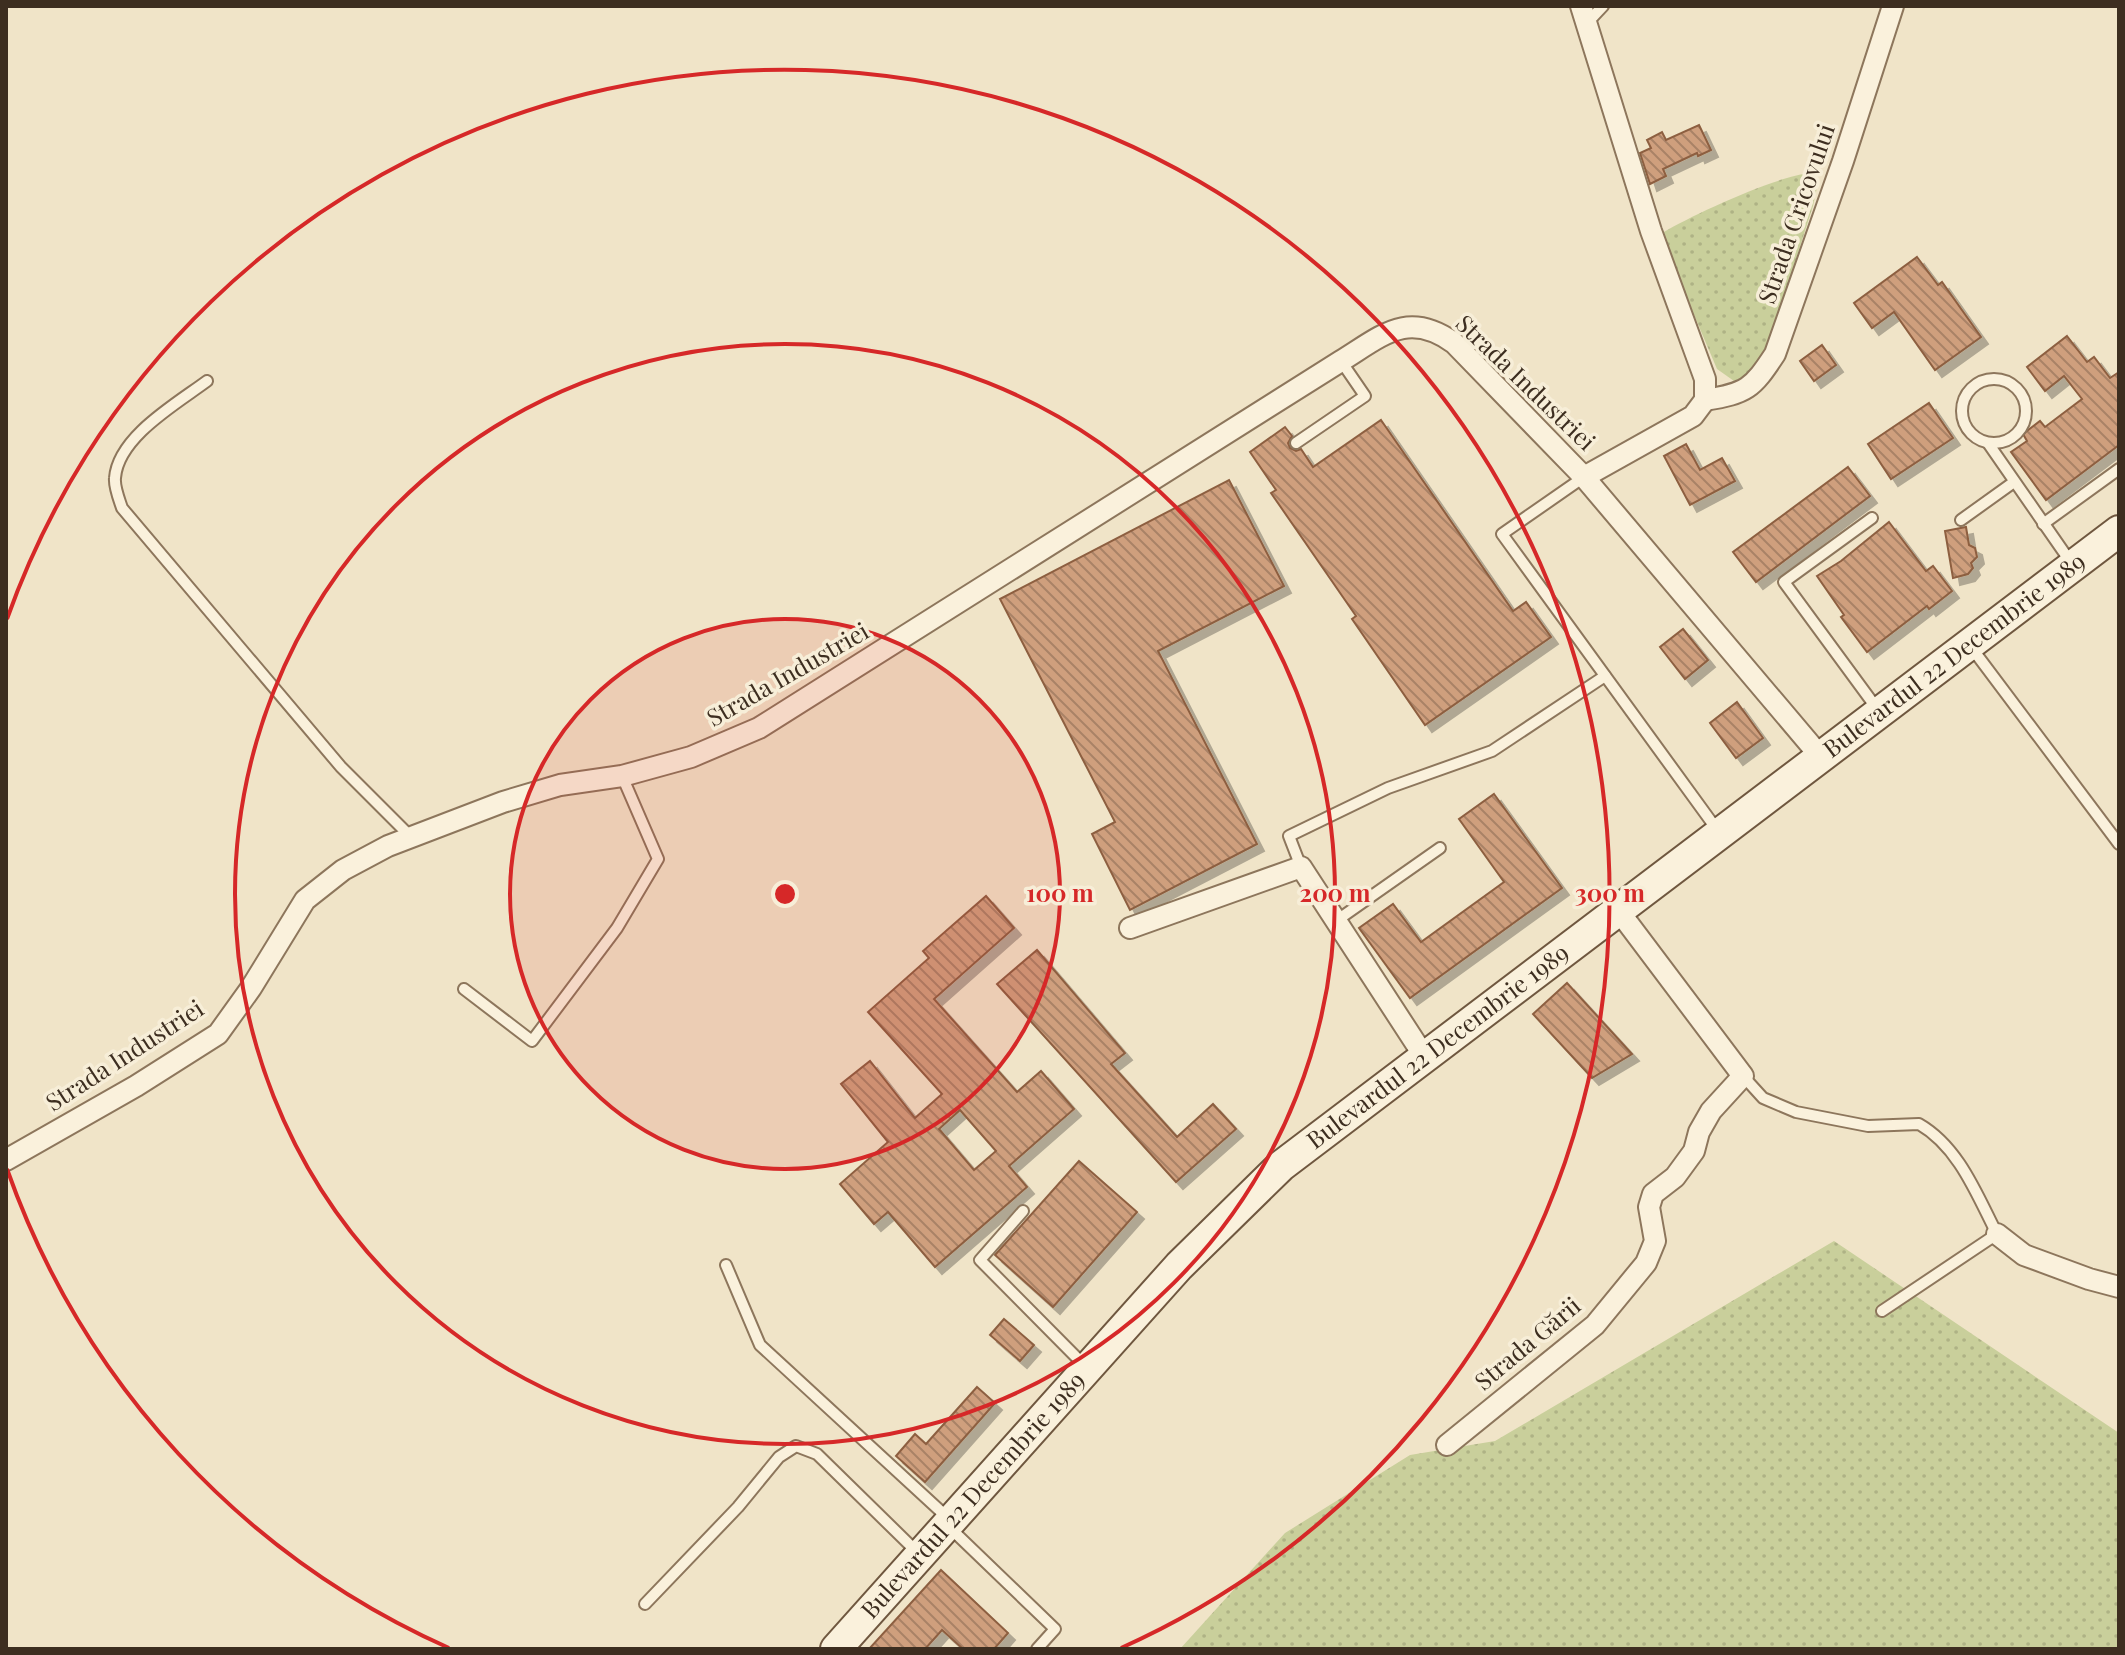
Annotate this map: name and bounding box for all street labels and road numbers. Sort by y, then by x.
street label: Strada Cricovului [1749,119,1841,307]
street label: Strada Industriei [1450,307,1603,456]
street label: Bulevardul 22 Decembrie 1989 [1816,544,2091,764]
street label: Strada Industriei [700,614,874,733]
street label: Bulevardul 22 Decembrie 1989 [1299,936,1574,1155]
street label: Strada Industriei [39,991,209,1117]
street label: Strada Gării [1467,1289,1586,1396]
street label: Bulevardul 22 Decembrie 1989 [853,1364,1091,1624]

